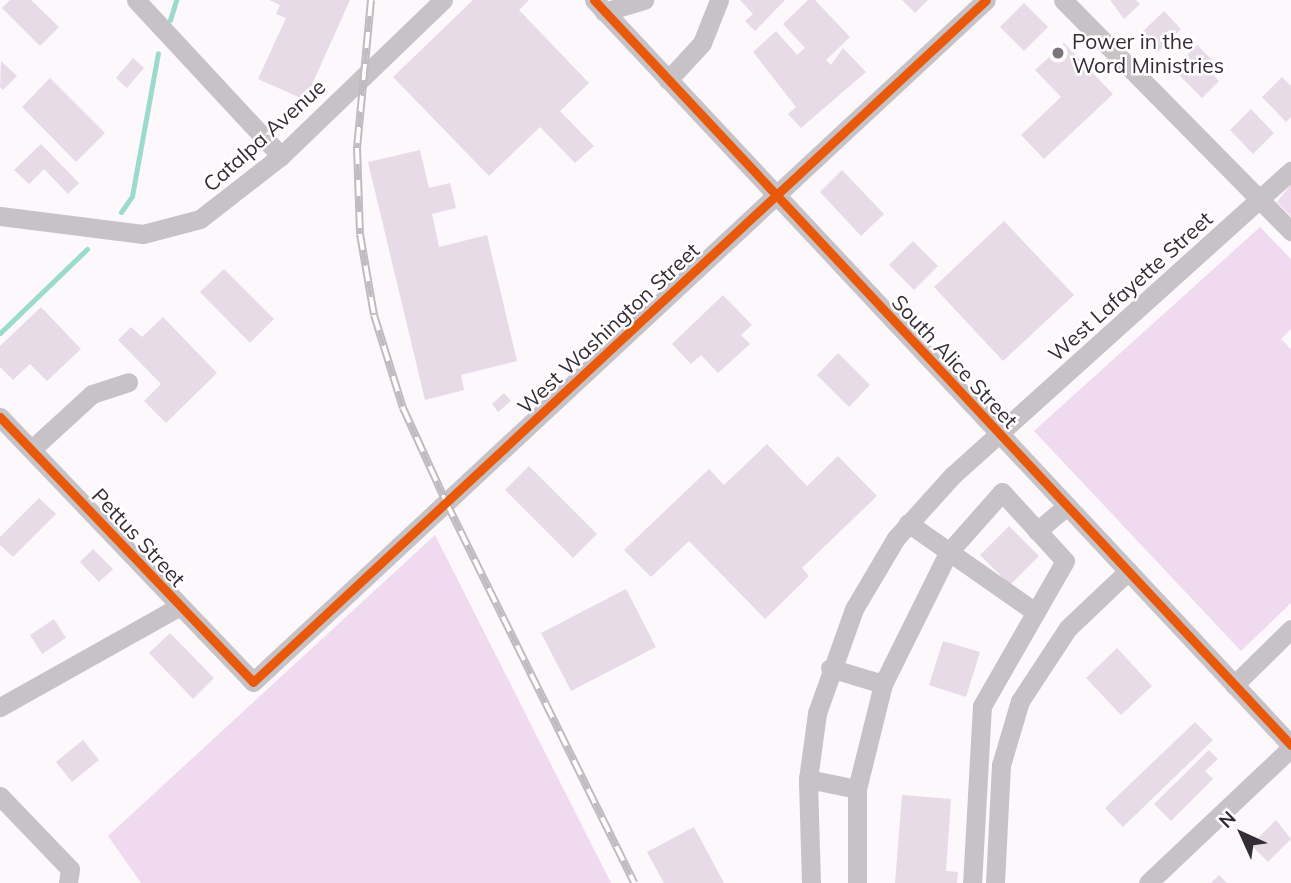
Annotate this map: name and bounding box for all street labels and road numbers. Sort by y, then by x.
street label: Catalpa Avenue [198,74,330,196]
street label: West Lafayette Street [1043,206,1217,366]
street label: West Washington Street [512,237,704,419]
street label: South Alice Street [887,289,1023,433]
street label: Pettus Street [87,483,191,591]

